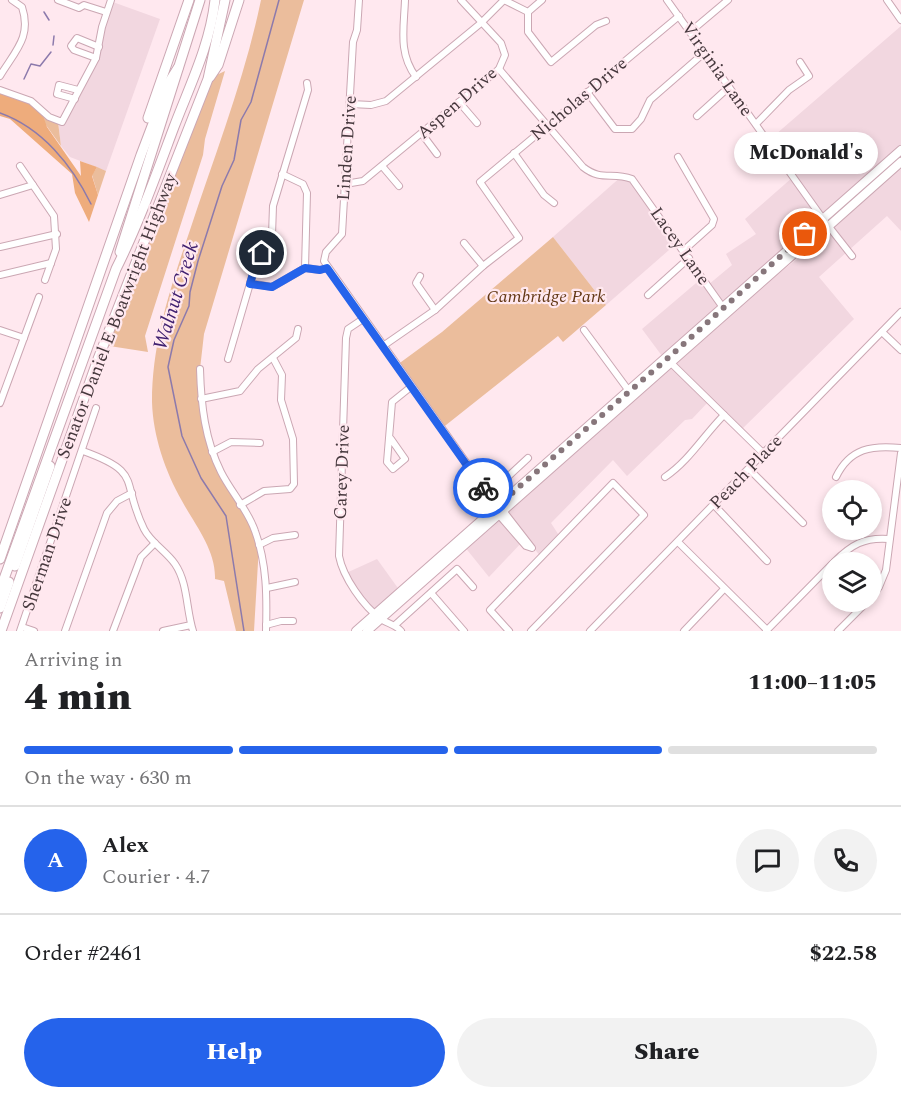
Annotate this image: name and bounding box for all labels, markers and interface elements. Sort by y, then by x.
street label: Virginia Lane [674,16,760,122]
street label: Nicholas Drive [525,50,633,148]
street label: Aspen Drive [411,60,503,146]
street label: Linden Drive [330,95,364,201]
callout: McDonald's [733,132,877,174]
text: McDonald's [749,138,863,168]
street label: Senator Daniel E Boatwright Highway [50,168,185,463]
street label: Lacey Lane [643,201,717,291]
pin [779,208,830,259]
icon: bag [788,217,821,250]
pin [236,227,287,278]
icon: home [245,236,278,269]
water label: Walnut Creek [145,237,207,354]
park label: Cambridge Park [486,283,606,310]
street label: Carey Drive [327,424,357,520]
street label: Peach Place [703,428,789,516]
courier [453,458,513,518]
icon: bike [467,472,500,505]
map controls [822,480,882,612]
button: locate [822,480,882,540]
street label: Sherman Drive [15,493,79,615]
button: layers [822,552,882,612]
text: Arriving in [24,645,122,675]
text: 11:00–11:05 [748,666,877,699]
text: 4 min [24,668,132,727]
text: On the way · 630 m [24,763,192,793]
text: Alex [102,829,149,862]
button: chat [736,829,799,892]
button: phone [814,829,877,892]
text: A [47,844,64,877]
text: Courier · 4.7 [102,862,210,892]
text: Order #2461 [24,937,143,970]
text: $22.58 [809,937,877,970]
button: Help [24,1018,445,1087]
button: Share [457,1018,877,1087]

